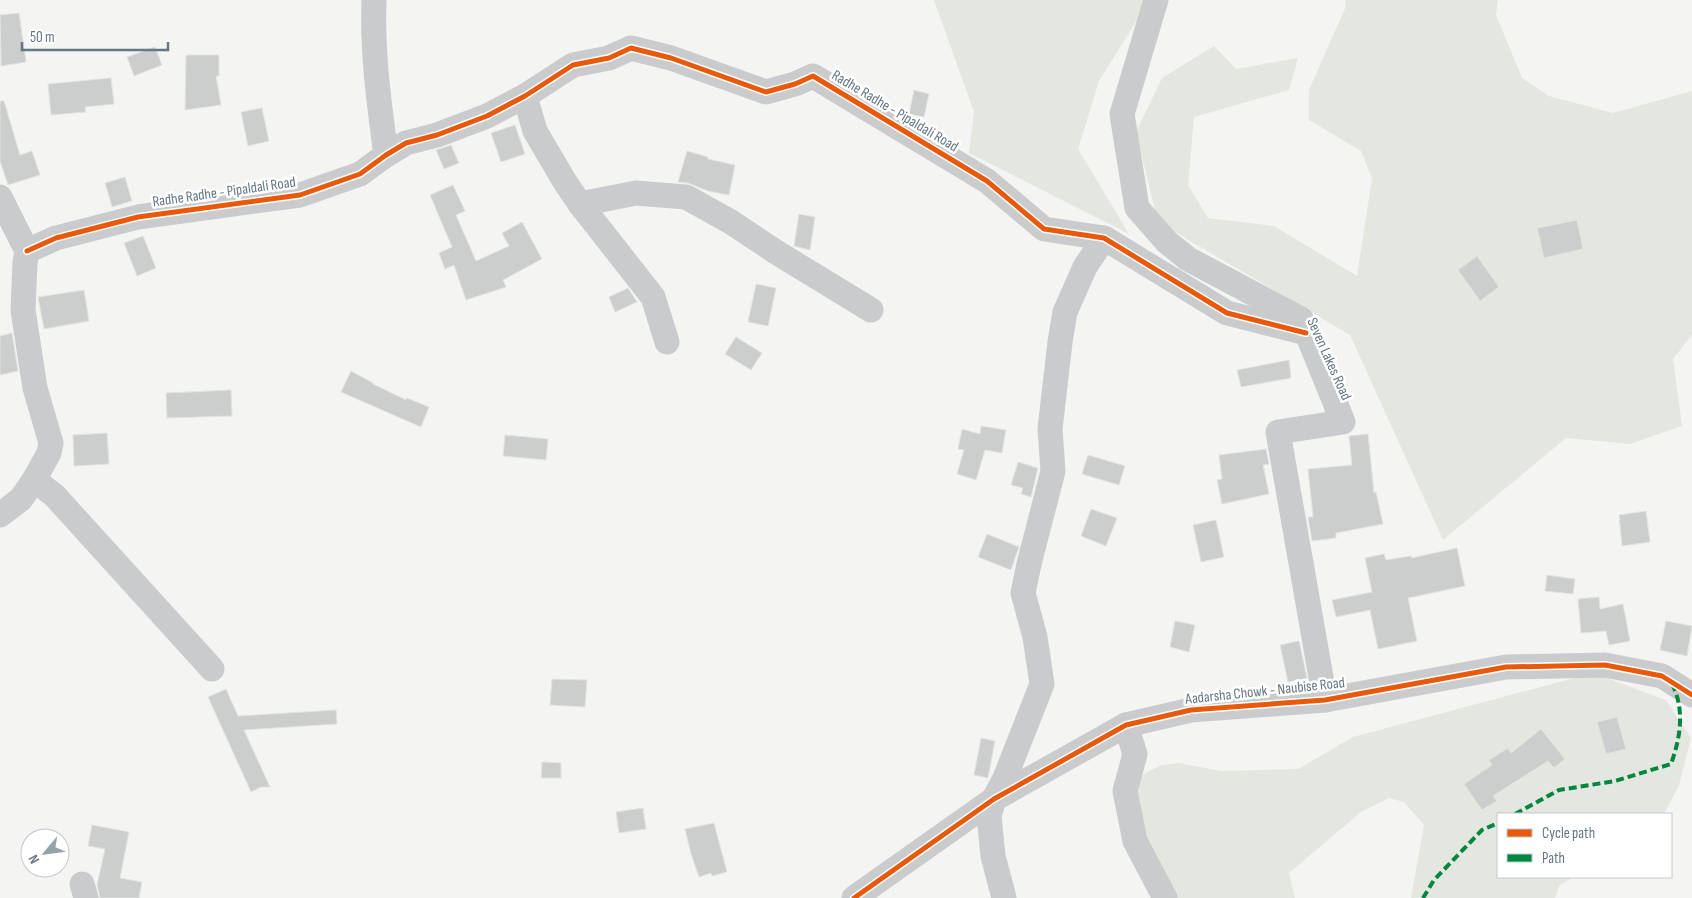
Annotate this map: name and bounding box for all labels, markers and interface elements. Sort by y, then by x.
scale bar [22,20,169,52]
text: 50 m [30,28,55,47]
street label: Radhe Radhe - Pipaldali Road [828,66,962,156]
street label: Radhe Radhe - Pipaldali Road [151,173,297,211]
street label: Seven Lakes Road [1302,315,1356,403]
street label: Aadarsha Chowk - Naubise Road [1183,673,1346,709]
legend [1497,813,1672,878]
text: Cycle path [1542,824,1595,843]
north arrow [20,828,70,878]
text: Path [1542,849,1565,868]
text: N [25,852,43,866]

